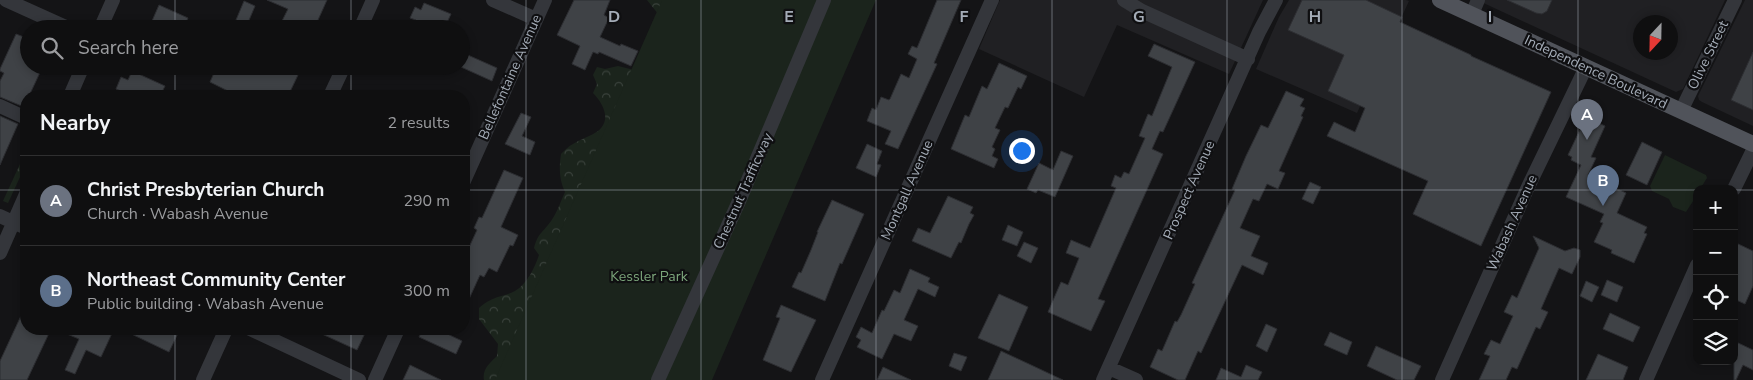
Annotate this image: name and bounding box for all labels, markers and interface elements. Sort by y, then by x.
text: D [608,6,620,28]
text: E [784,6,794,28]
text: F [960,6,969,28]
text: G [1133,6,1145,28]
text: H [1309,6,1321,28]
text: I [1488,6,1492,28]
street label: Bellefontaine Avenue [474,11,546,143]
north arrow [1633,15,1678,60]
street label: Olive Street [1683,17,1733,93]
search box [20,20,470,75]
street label: Independence Boulevard [1521,30,1671,114]
icon: search [38,34,66,62]
text: Search here [78,35,179,61]
pin: A [1571,99,1603,140]
text: Nearby [40,109,110,137]
text: 2 results [388,112,450,134]
street label: Chestnut Trafficway [709,129,778,252]
street label: Montgall Avenue [876,137,938,243]
your location [1009,138,1035,164]
street label: Prospect Avenue [1159,138,1219,242]
pin: B [1587,165,1619,206]
street label: Wabash Avenue [1482,172,1542,274]
text: Christ Presbyterian Church [87,177,324,203]
map controls [1693,185,1738,365]
button: + [1693,185,1738,230]
text: A [50,190,62,212]
text: 290 m [403,190,450,212]
text: Church · Wabash Avenue [87,203,268,225]
button: − [1693,230,1738,275]
text: Northeast Community Center [87,267,345,293]
park label: Kessler Park [610,267,689,286]
button: locate [1693,275,1738,320]
text: B [50,280,62,302]
text: 300 m [403,280,450,302]
text: Public building · Wabash Avenue [87,293,324,315]
button: layers [1693,320,1738,365]

